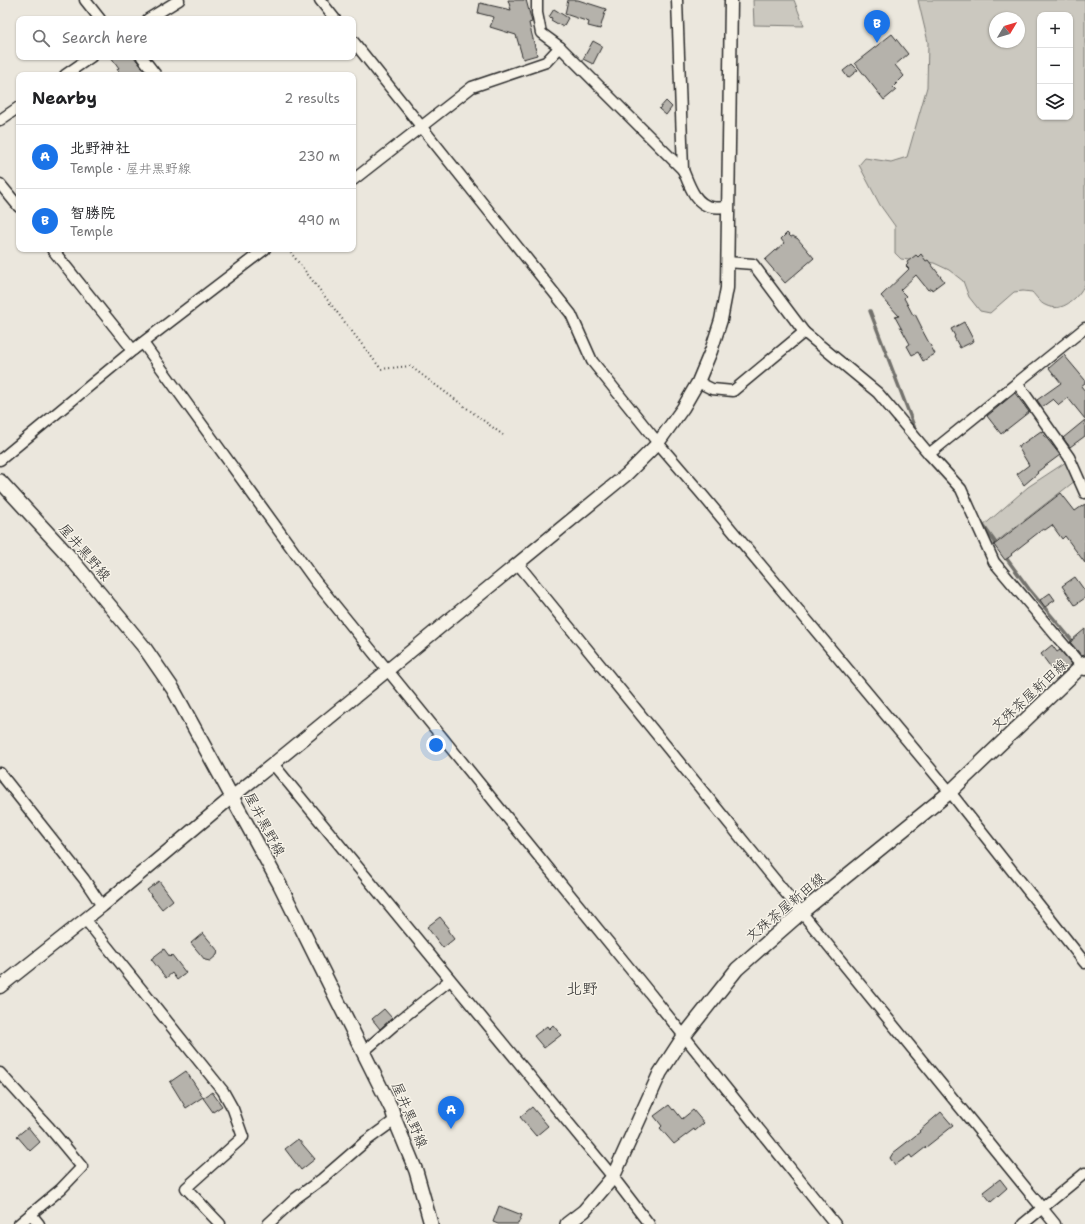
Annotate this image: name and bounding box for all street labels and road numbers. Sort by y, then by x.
street label: 屋井黒野線 [55,520,115,584]
street label: 文殊茶屋新田線 [987,655,1071,735]
street label: 屋井黒野線 [241,789,289,859]
street label: 文殊茶屋新田線 [742,869,828,945]
street label: 屋井黒野線 [388,1079,432,1151]

